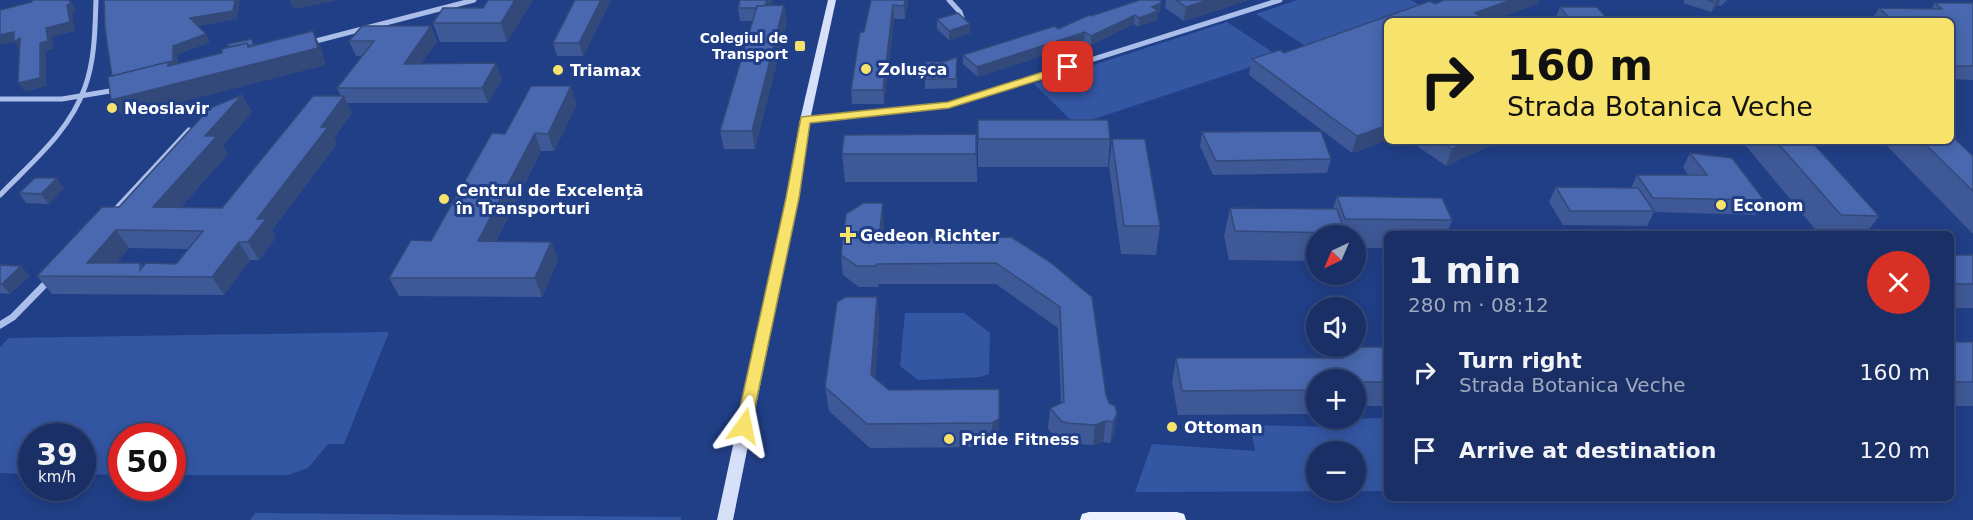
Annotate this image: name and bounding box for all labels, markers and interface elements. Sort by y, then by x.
place label: Colegiul de Transport [700,30,788,62]
marker: Colegiul de Transport [793,39,807,53]
pin [1042,41,1093,92]
text: 160 m [1507,41,1653,90]
icon: right [1408,42,1486,120]
icon: arrive [1051,50,1084,83]
place label: Zolușca [878,60,947,79]
place label: Triamax [570,61,642,80]
marker: Zolușca [859,62,873,76]
marker: Triamax [551,63,565,77]
text: Strada Botanica Veche [1507,91,1813,122]
place label: Neoslavir [124,99,209,118]
marker: Neoslavir [105,101,119,115]
place label: Centrul de Excelență în Transporturi [455,181,644,218]
marker: Centrul de Excelență în Transporturi [437,192,451,206]
place label: Econom [1733,196,1803,215]
marker: Econom [1714,198,1728,212]
north arrow [1306,225,1366,285]
map controls [1306,225,1366,501]
place label: Gedeon Richter [860,226,999,245]
marker: Gedeon Richter [841,228,855,242]
text: 1 min [1408,250,1521,291]
button: close [1867,251,1930,314]
text: 280 m · 08:12 [1408,293,1549,317]
button: sound [1306,297,1366,357]
text: Turn right [1459,348,1582,373]
icon: right [1408,356,1441,389]
text: 160 m [1860,360,1930,385]
button: + [1306,369,1366,429]
text: Strada Botanica Veche [1459,373,1686,397]
position arrow [712,394,776,458]
place label: Ottoman [1184,418,1263,437]
marker: Ottoman [1165,420,1179,434]
speed limit sign: 50 [108,423,186,501]
place label: Pride Fitness [961,430,1079,449]
marker: Pride Fitness [942,432,956,446]
icon: arrive [1408,434,1441,467]
text: 39 [36,437,78,472]
text: Arrive at destination [1459,438,1716,463]
text: 120 m [1860,438,1930,463]
button: − [1306,441,1366,501]
text: km/h [38,468,76,486]

